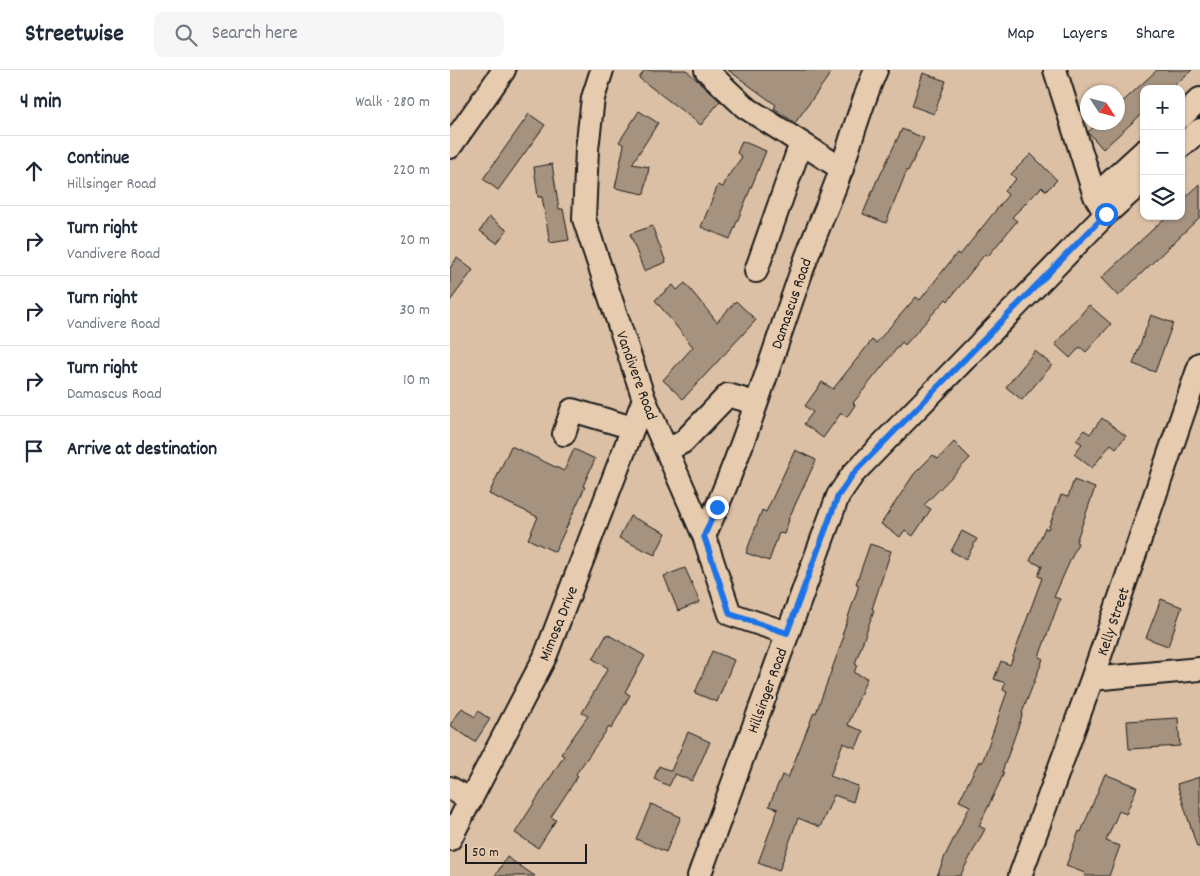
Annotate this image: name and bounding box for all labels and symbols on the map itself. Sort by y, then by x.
north arrow [1080,85,1125,130]
route start [1095,203,1118,226]
street label: Damascus Road [766,255,819,352]
street label: Vandivere Road [609,328,662,424]
route end [706,496,729,519]
street label: Mimosa Drive [534,583,585,665]
street label: Kelly Street [1092,584,1137,659]
street label: Hillsinger Road [742,645,794,737]
scale bar [465,841,588,864]

